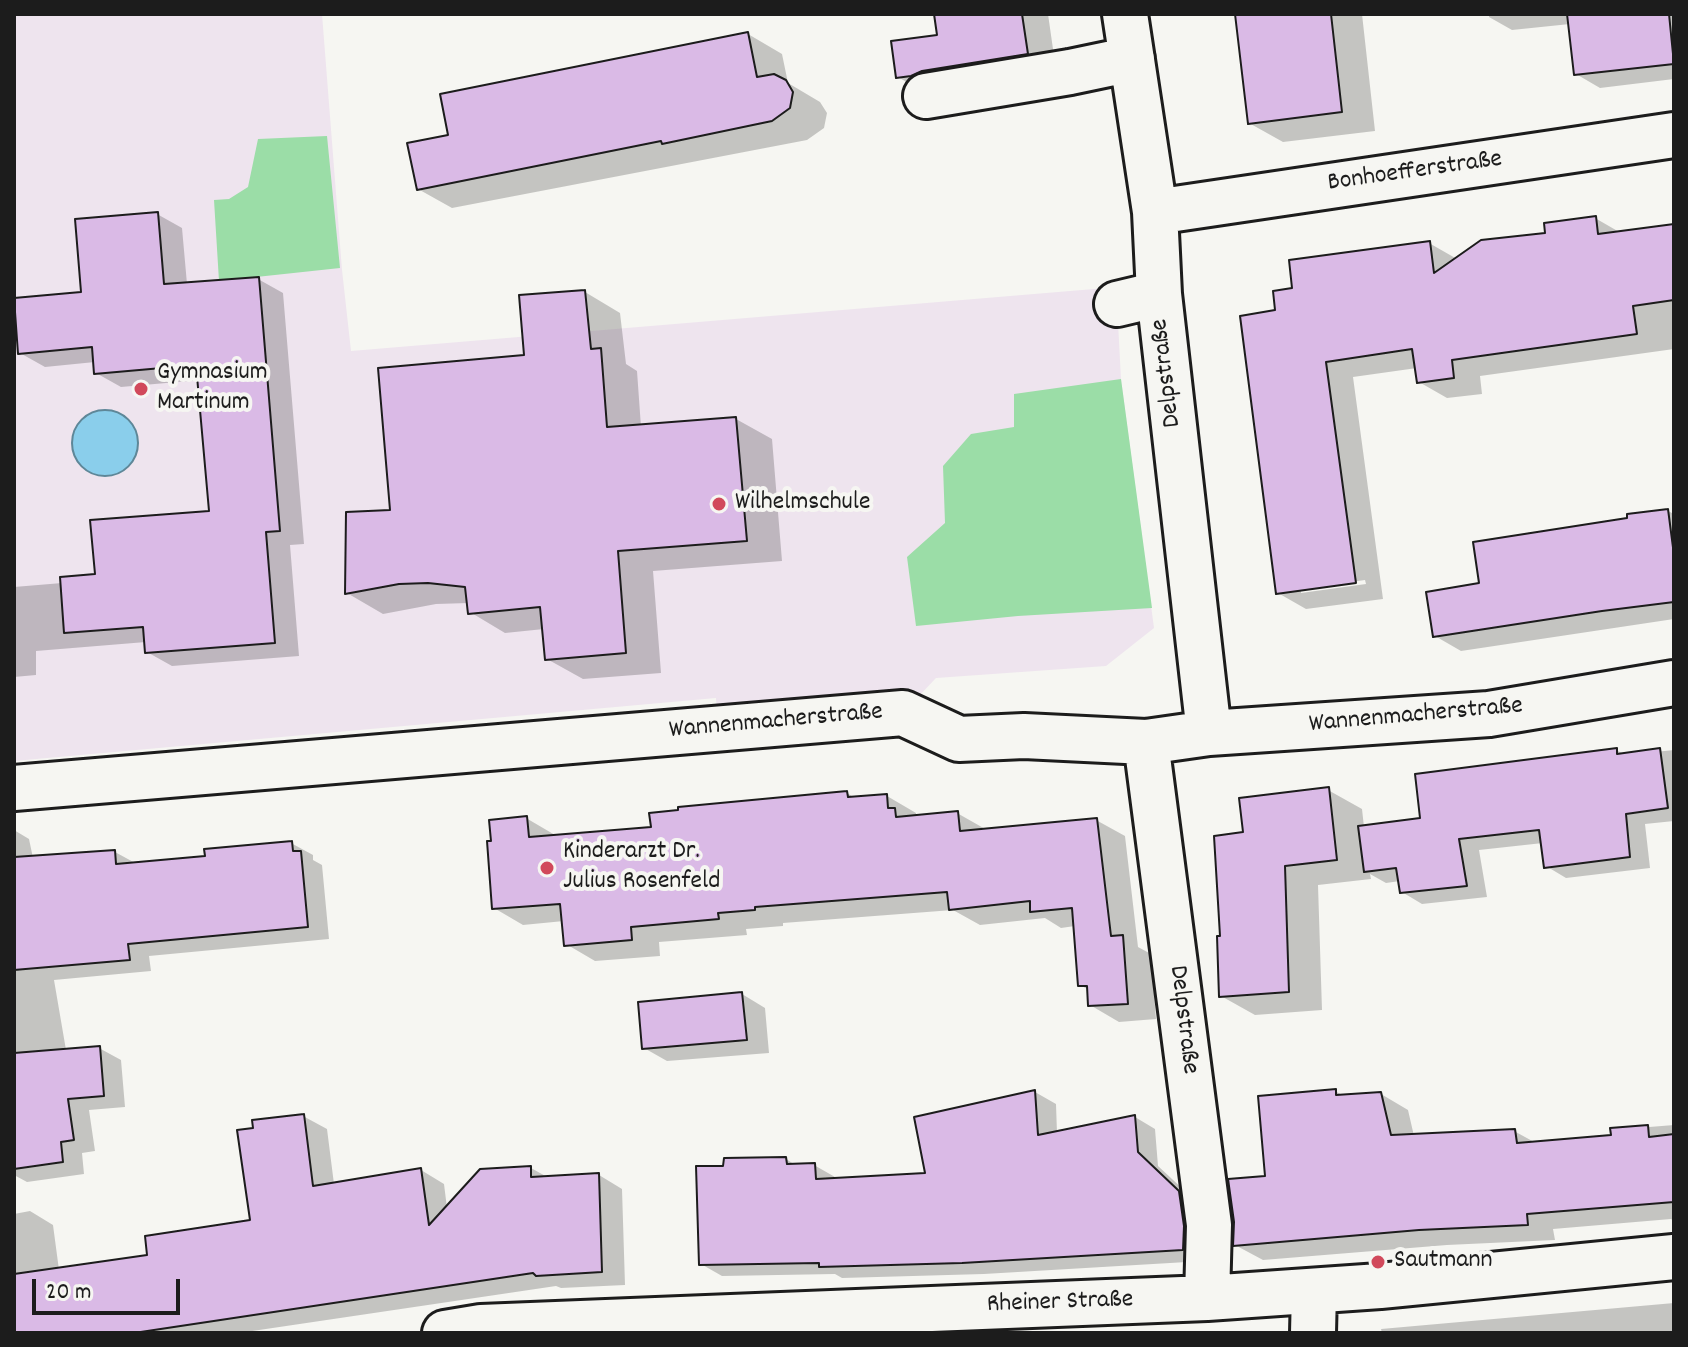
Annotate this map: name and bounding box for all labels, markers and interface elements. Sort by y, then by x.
street label: Bonhoefferstraße [1326,145,1504,201]
street label: Delpstraße [1146,317,1190,429]
place label: Gymnasium Martinum [157,358,267,420]
marker: Gymnasium Martinum [132,380,150,398]
place label: Wilhelmschule [735,488,870,520]
marker: Wilhelmschule [710,495,728,513]
street label: Wannenmacherstraße [1308,692,1524,742]
street label: Wannenmacherstraße [668,698,884,748]
place label: Kinderarzt Dr. Julius Rosenfeld [563,837,720,898]
marker: Kinderarzt Dr. Julius Rosenfeld [538,859,556,877]
street label: Delpstraße [1160,964,1204,1076]
place label: Sautmann [1394,1246,1493,1278]
marker: Sautmann [1369,1253,1387,1271]
scale bar [36,1263,184,1313]
text: 20 m [46,1276,92,1310]
street label: Rheiner Straße [986,1286,1134,1322]

